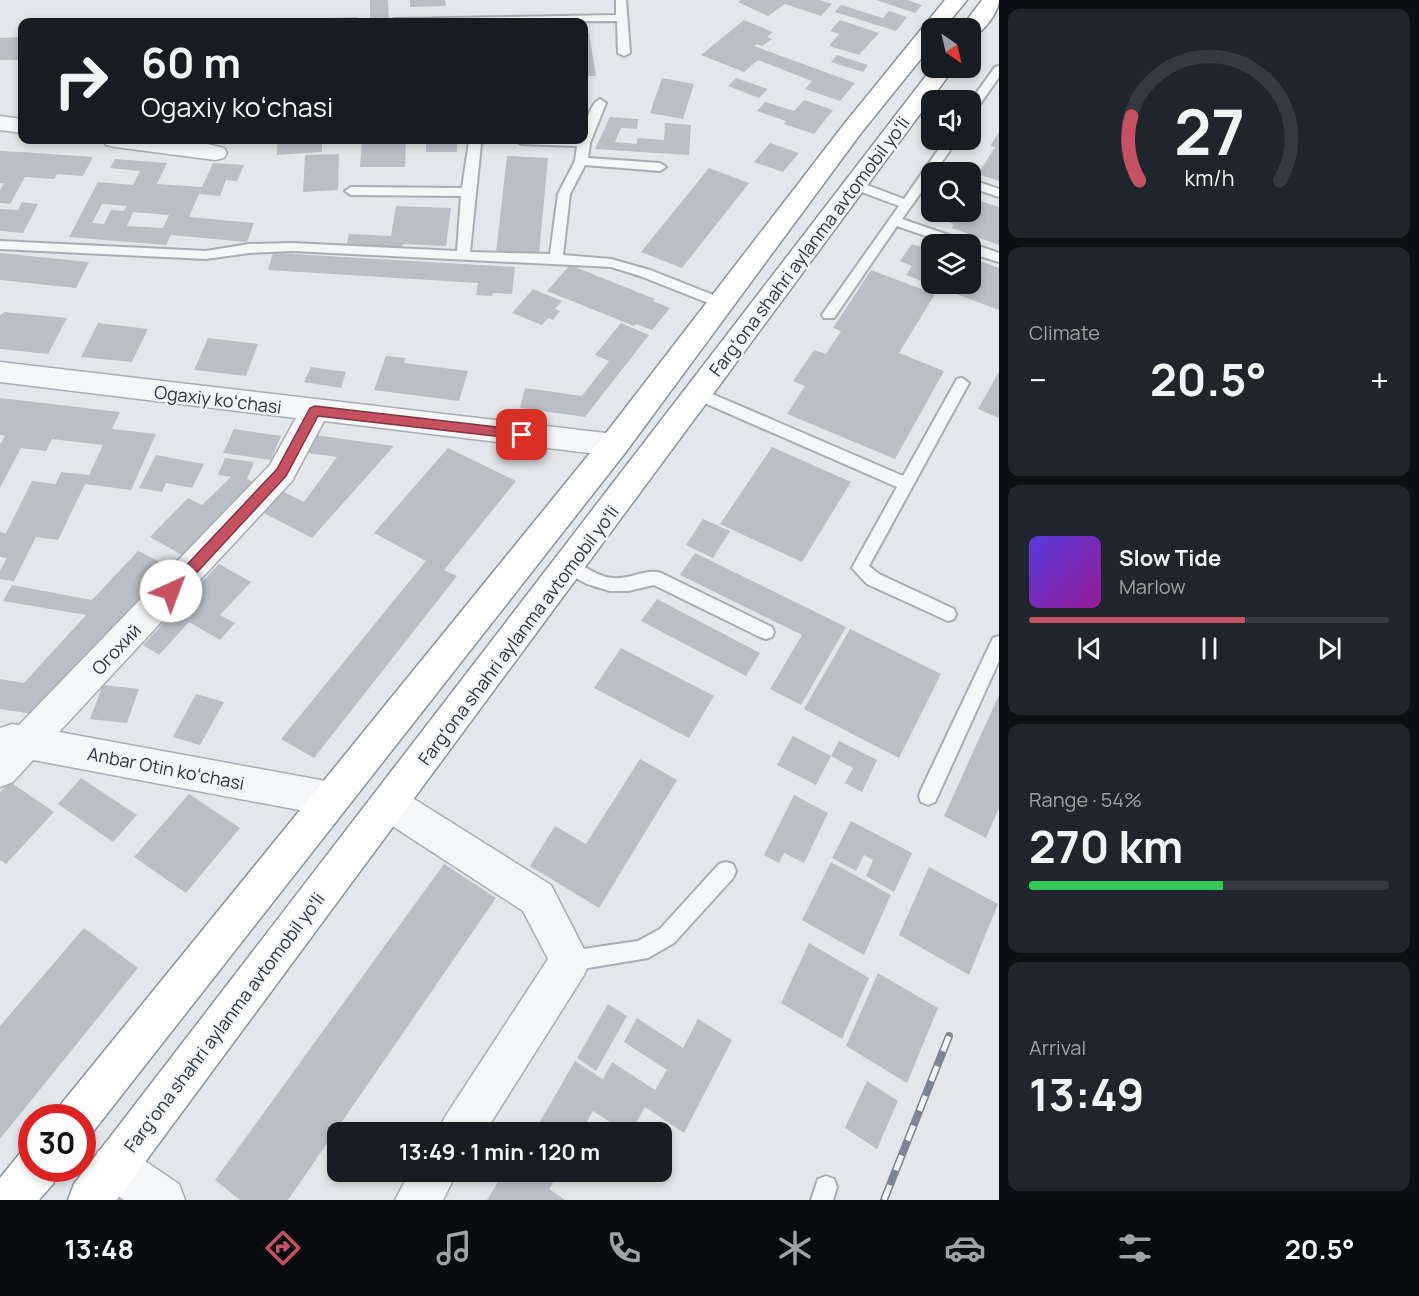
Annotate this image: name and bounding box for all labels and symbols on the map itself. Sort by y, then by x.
north arrow [921,18,981,78]
street label: Fargʻona shahri aylanma avtomobil yoʻli [703,111,915,381]
street label: Ogaxiy koʻchasi [153,379,283,419]
pin [496,409,547,460]
street label: Fargʻona shahri aylanma avtomobil yoʻli [412,500,624,770]
position arrow [139,559,203,623]
street label: Огохий [86,618,146,680]
street label: Anbar Otin koʻchasi [86,741,246,795]
street label: Fargʻona shahri aylanma avtomobil yoʻli [118,887,330,1157]
speed limit sign: 30 [18,1104,96,1182]

